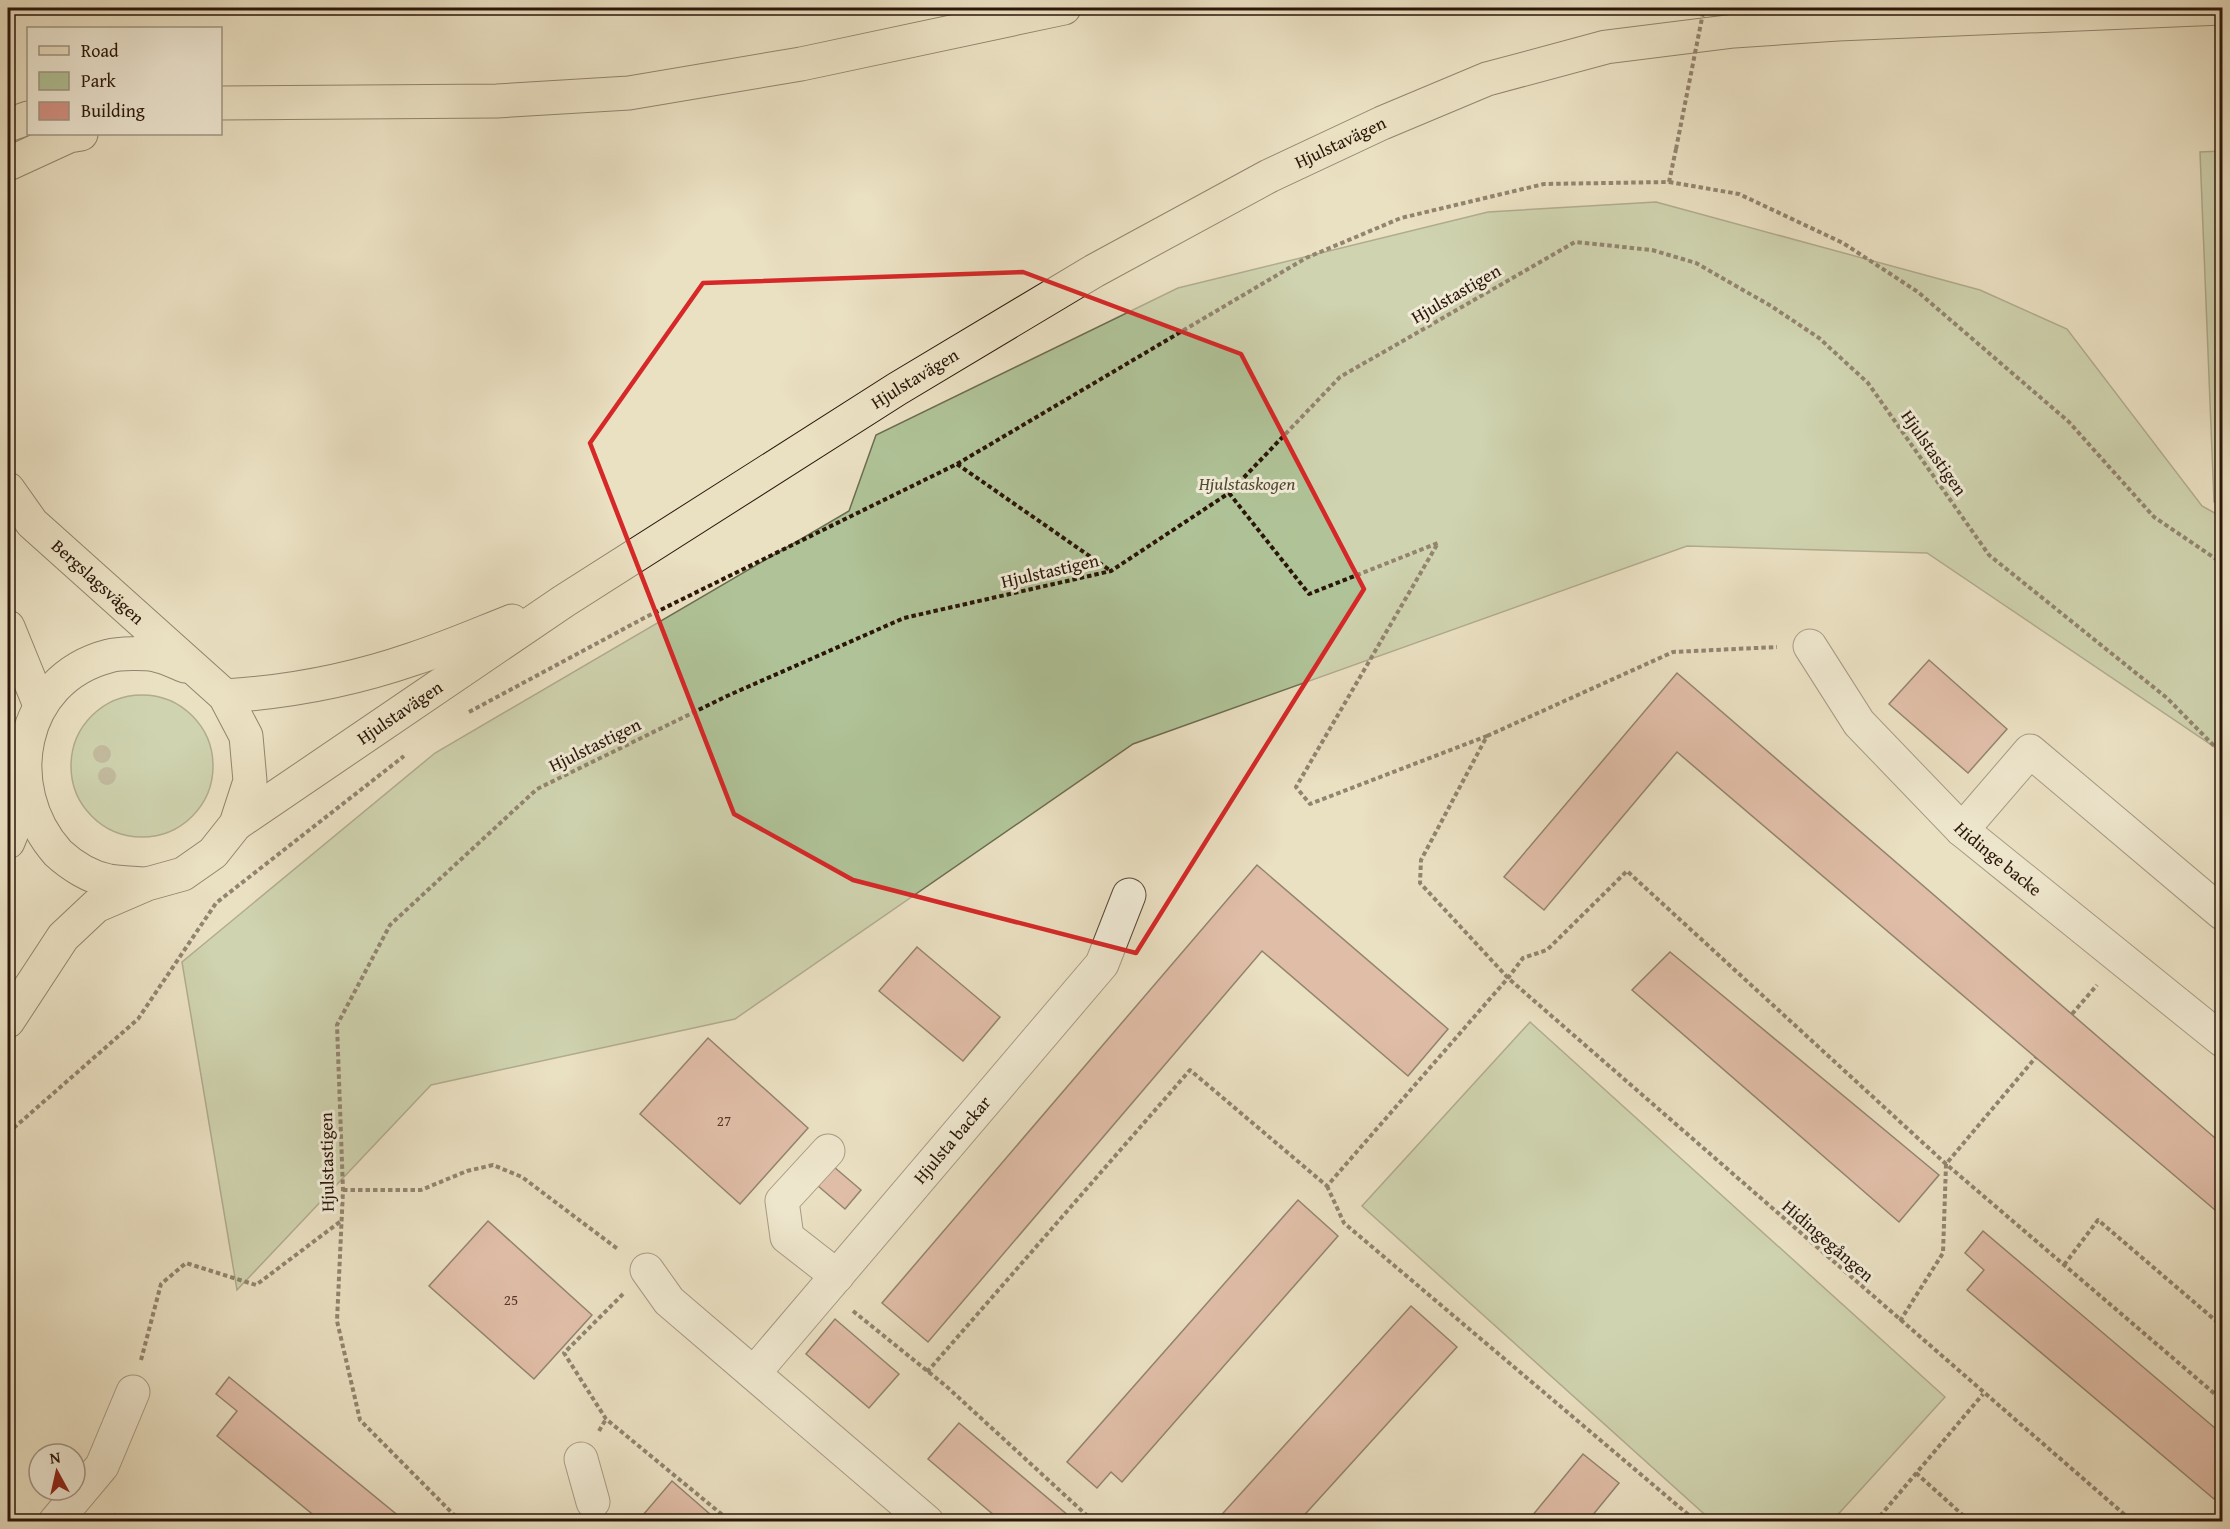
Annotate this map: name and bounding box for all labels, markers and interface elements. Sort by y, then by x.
legend [27,27,222,135]
text: Road [81,37,119,64]
text: Park [81,67,117,94]
text: Building [81,97,145,124]
street label: Hjulstavägen [1290,109,1390,175]
street label: Hjulstastigen [1406,257,1506,330]
street label: Hjulstavägen [865,341,964,415]
street label: Hjulstastigen [1895,404,1974,501]
park label: Hjulstaskogen [1198,470,1295,497]
street label: Bergslagsvägen [46,533,151,631]
street label: Hjulstastigen [998,546,1101,595]
street label: Hjulstavägen [351,673,448,751]
street label: Hjulstastigen [544,711,645,779]
street label: Hidinge backe [1948,815,2048,902]
street label: Hjulsta backar [907,1089,998,1190]
house number: 27 [717,1110,731,1131]
street label: Hjulstastigen [312,1112,341,1212]
street label: Hidingegången [1776,1193,1880,1288]
house number: 25 [504,1289,518,1310]
north arrow [27,1442,87,1502]
text: N [48,1444,62,1470]

